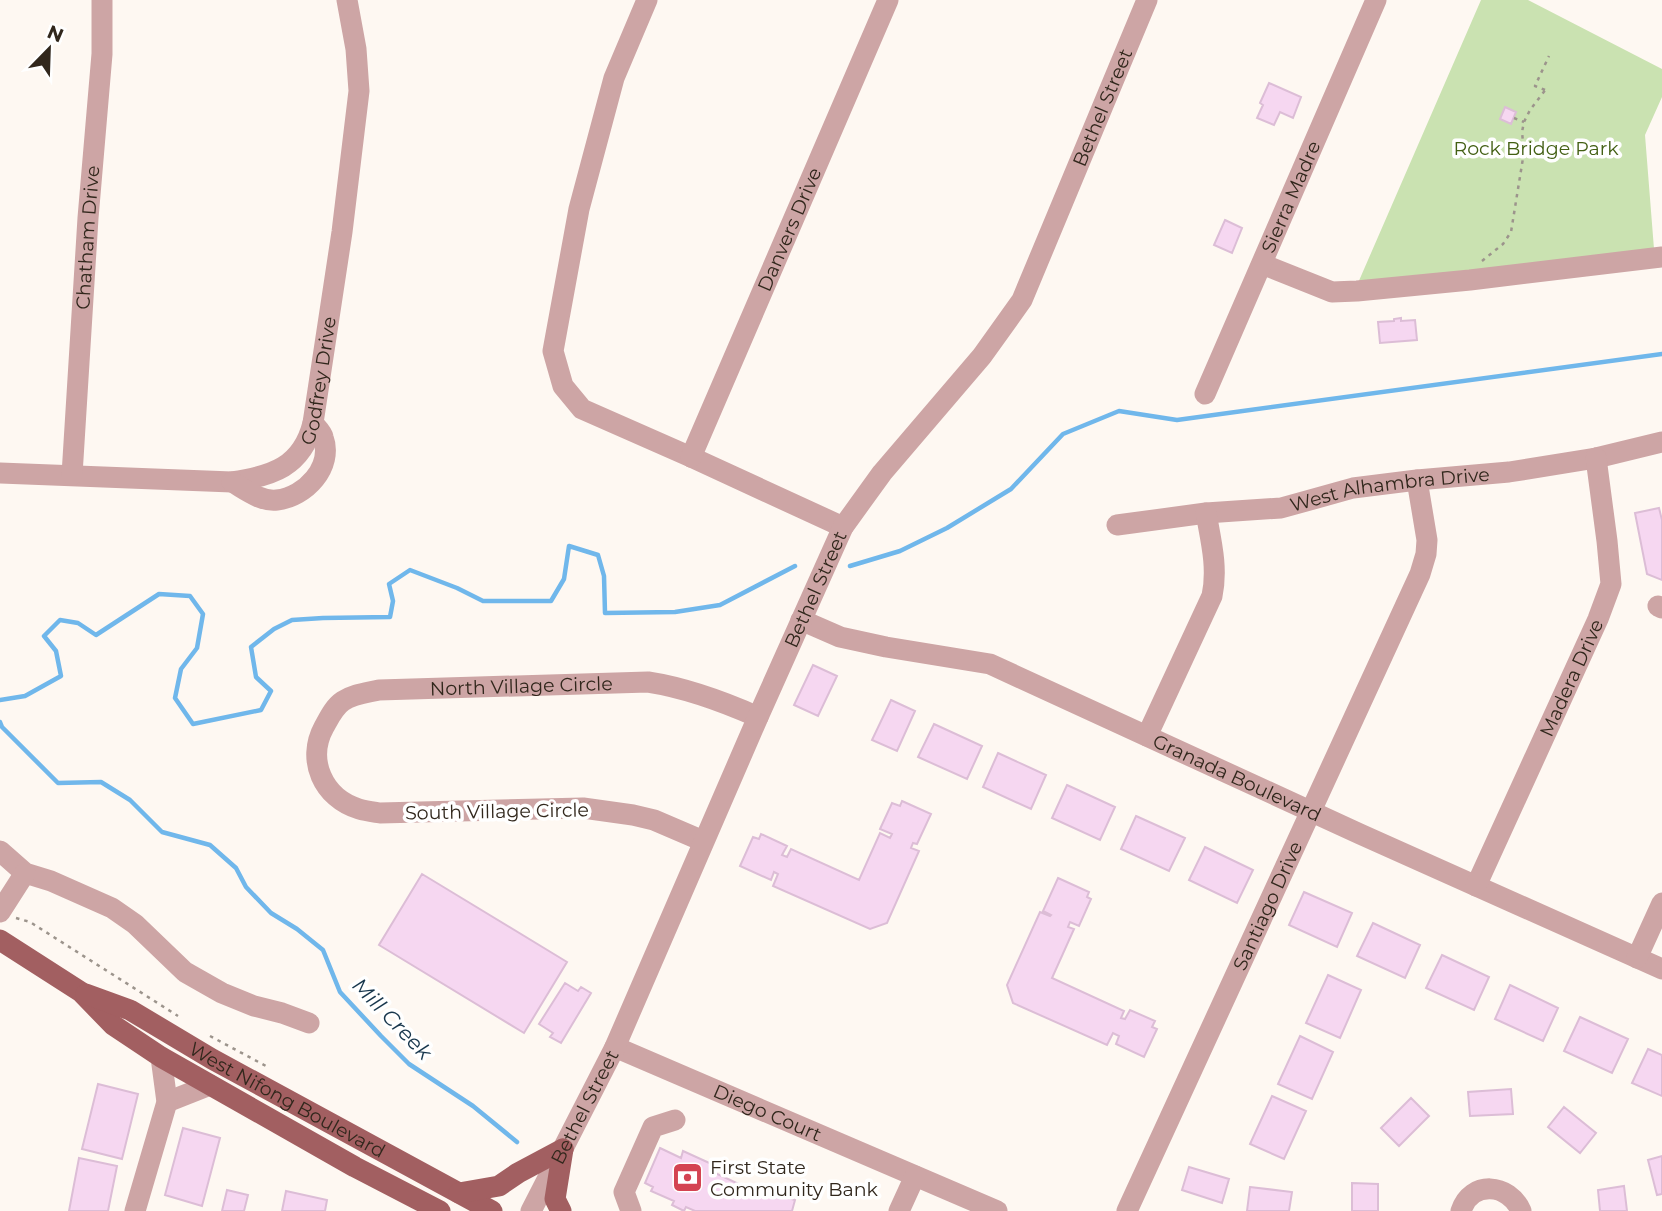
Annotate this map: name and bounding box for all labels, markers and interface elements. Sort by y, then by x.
north arrow [14,14,84,84]
text: N [44,20,67,47]
street label: Bethel Street [1068,45,1138,170]
street label: Sierra Madre [1257,137,1325,257]
park label: Rock Bridge Park [1453,137,1619,160]
street label: Danvers Drive [753,164,826,295]
street label: Chatham Drive [71,165,104,310]
street label: Godfrey Drive [295,315,341,449]
street label: West Alhambra Drive [1288,463,1491,517]
street label: Bethel Street [780,527,852,651]
street label: Madera Drive [1535,616,1608,740]
street label: North Village Circle [429,672,613,700]
street label: Granada Boulevard [1149,729,1325,827]
street label: South Village Circle [405,798,589,825]
street label: Santiago Drive [1228,838,1307,974]
water label: Mill Creek [347,973,438,1066]
street label: West Nifong Boulevard [185,1037,389,1163]
street label: Bethel Street [546,1046,624,1168]
street label: Diego Court [710,1080,825,1146]
place label: First State Community Bank [710,1156,879,1201]
bank icon: First State Community Bank [670,1161,704,1195]

